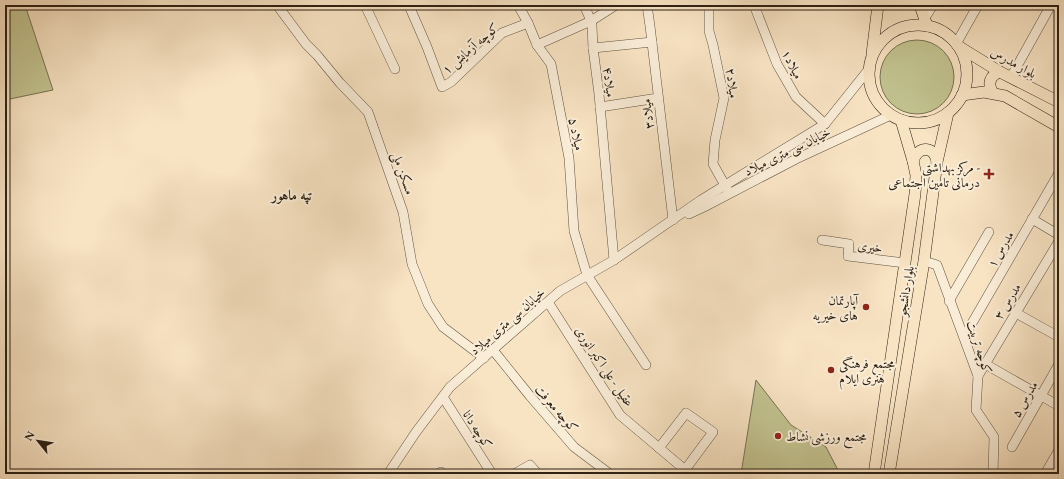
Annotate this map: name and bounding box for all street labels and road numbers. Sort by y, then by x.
street label: ۱ کوچه آزمایش [438,19,503,79]
street label: بلوار مدرس [988,43,1040,82]
street label: میلاد۱ [778,47,807,82]
street label: میلاد۴ [599,66,620,98]
street label: میلاد۲ [722,67,743,99]
street label: میلاد۳ [637,98,658,130]
street label: میلاد ۵ [565,116,588,152]
street label: خیابان سی متری میلاد [741,123,834,181]
street label: مسکن ملی [386,149,419,198]
street label: مدرس ۱ [983,228,1018,271]
street label: خیری [857,237,883,256]
street label: بلوار دانشجو [893,265,918,319]
street label: مدرس ۳ [990,280,1025,323]
street label: خیابان سی متری میلاد [466,284,549,360]
street label: کوچه تربیت [963,318,996,376]
street label: عقیل - علی اکبر انوری [570,323,638,411]
street label: مدرس ۵ [1007,378,1042,421]
street label: کوچه معرفت [531,381,582,436]
street label: کوچه دانا [459,407,496,452]

